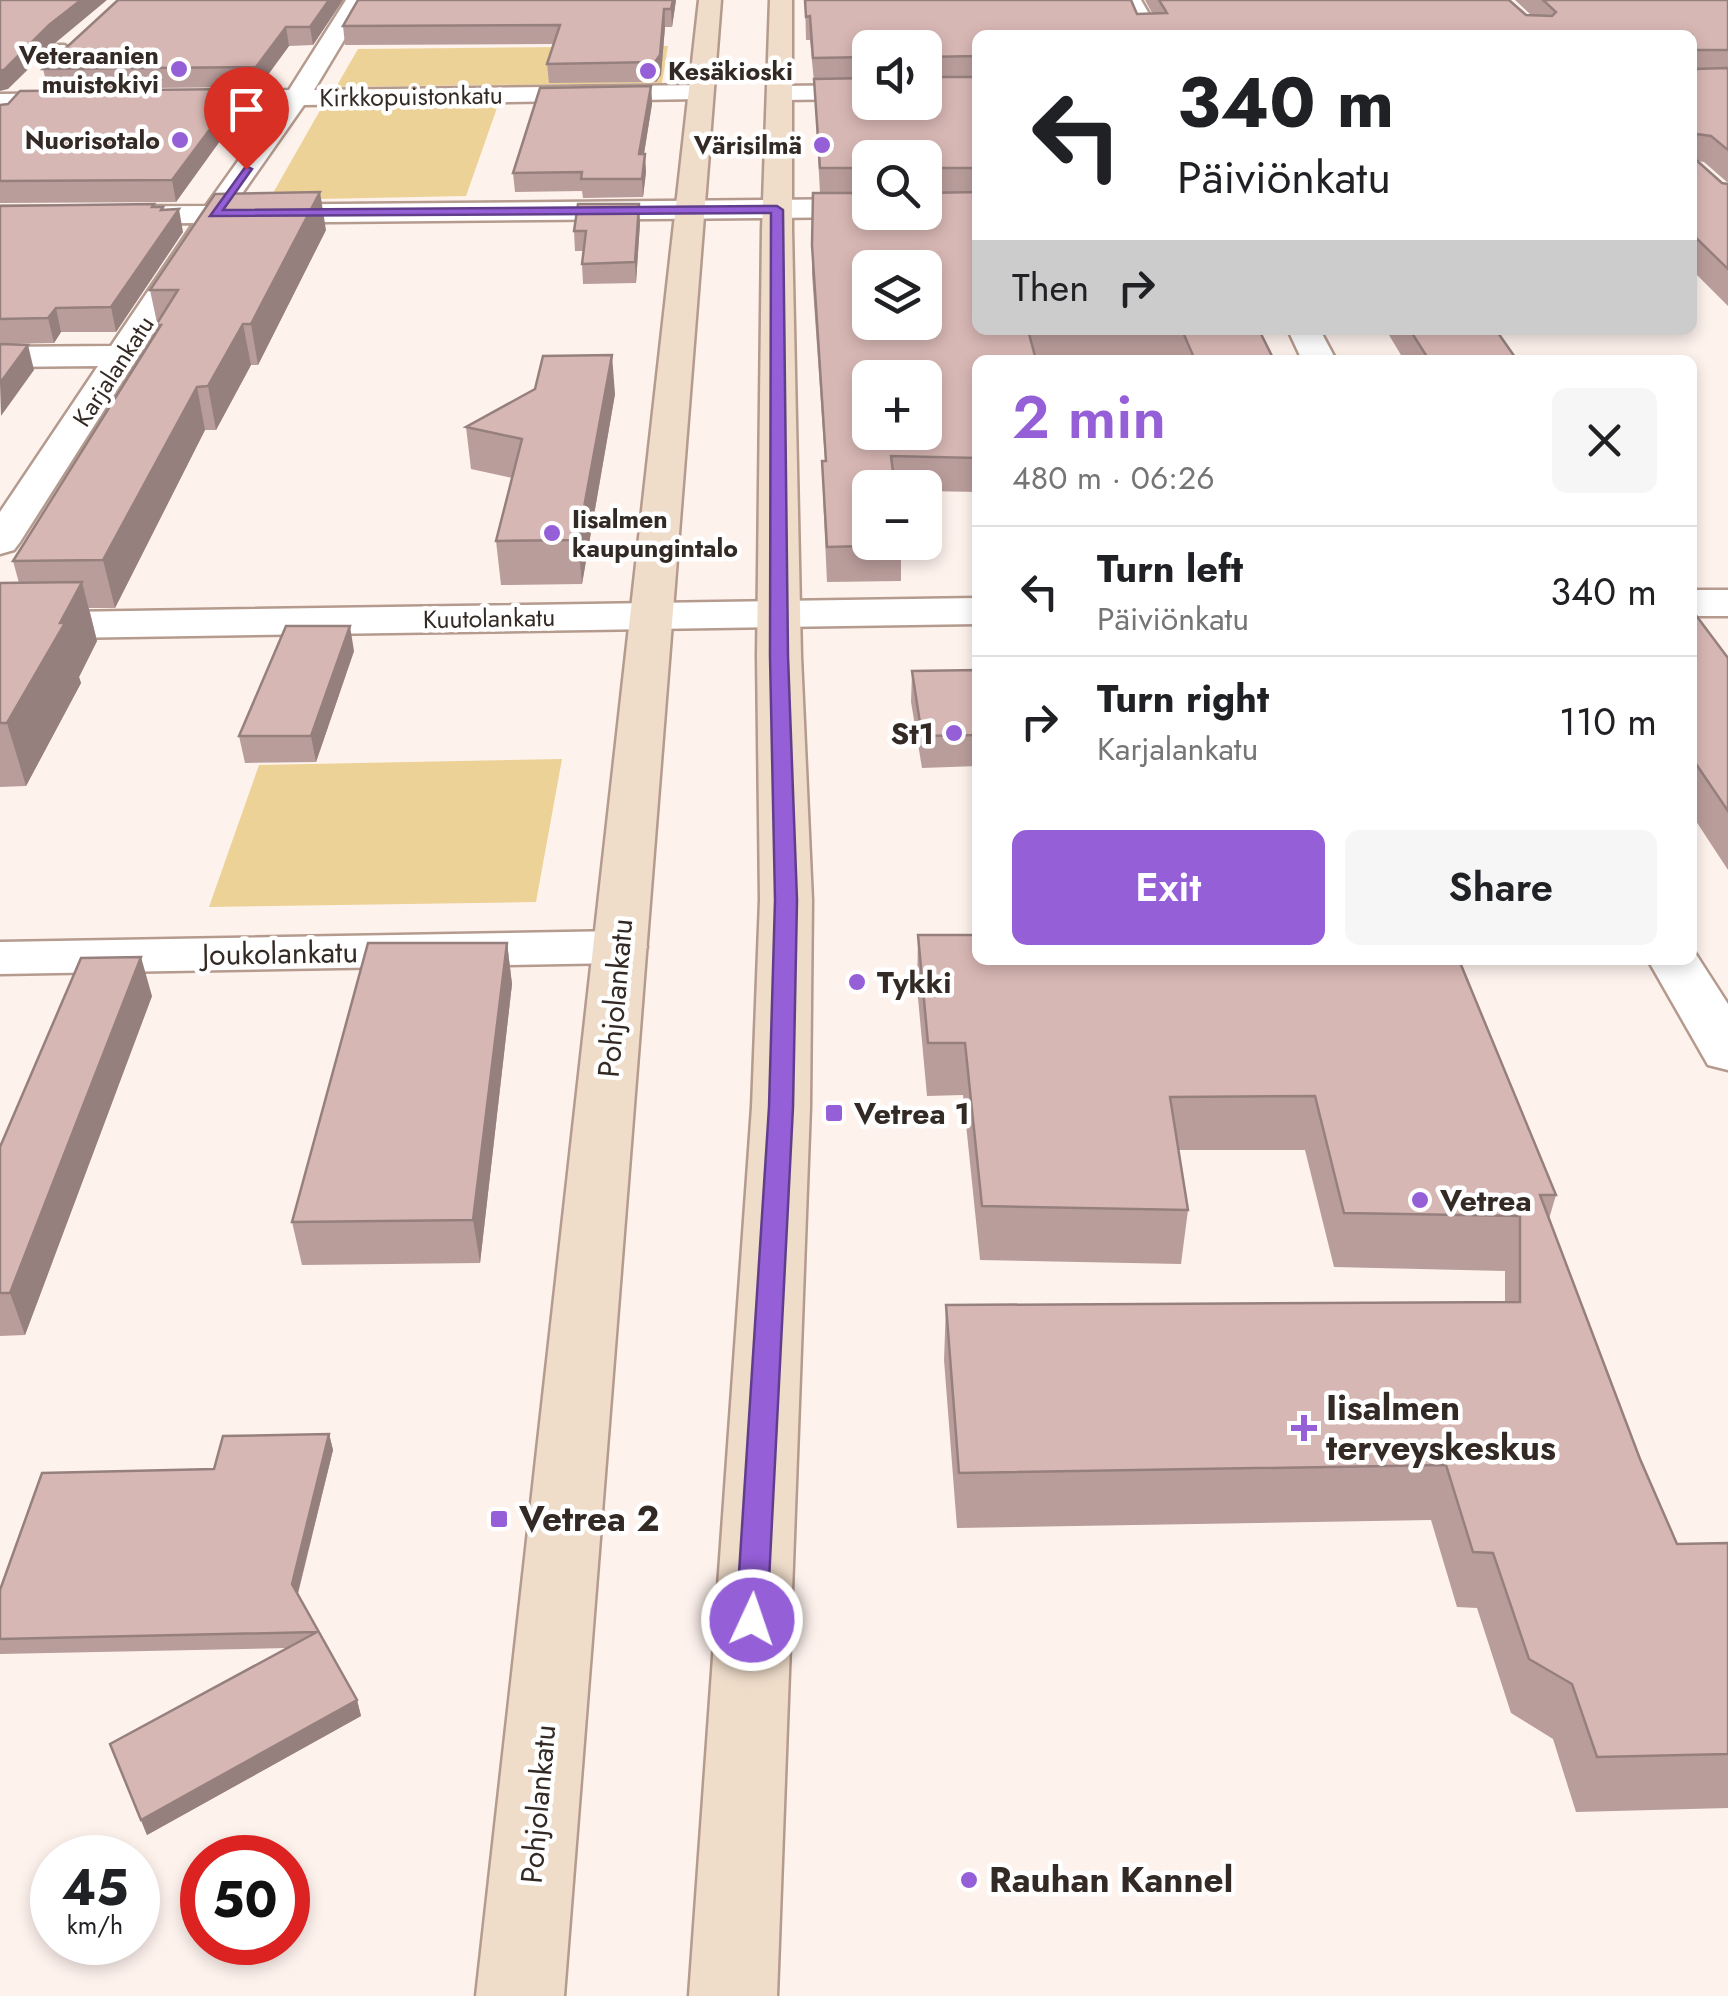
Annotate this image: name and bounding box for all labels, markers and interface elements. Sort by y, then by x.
map controls [852,30,942,560]
button: sound [852,30,942,120]
place label: Veteraanien muistokivi [18,37,159,102]
text: 340 m [1177,52,1394,153]
place label: Kesäkioski [668,53,793,89]
marker: Veteraanien muistokivi [168,58,190,80]
marker: Kesäkioski [637,60,659,82]
pin [204,67,289,170]
icon: left [1012,70,1142,200]
street label: Kirkkopuistonkatu [319,76,503,116]
icon: arrive [219,82,274,137]
place label: Nuorisotalo [25,122,160,158]
place label: Värisilmä [693,127,802,163]
marker: Nuorisotalo [169,129,191,151]
marker: Värisilmä [811,134,833,156]
button: search [852,140,942,230]
text: Päiviönkatu [1177,145,1391,210]
button: layers [852,250,942,340]
text: Then [1012,260,1089,315]
icon: right [1109,260,1164,315]
street label: Karjalankatu [64,308,162,434]
button: + [852,360,942,450]
text: 2 min [1012,374,1166,461]
button: close [1552,388,1657,493]
text: 480 m · 06:26 [1012,455,1215,501]
button: − [852,470,942,560]
place label: Iisalmen kaupungintalo [572,501,738,566]
marker: Iisalmen kaupungintalo [541,522,563,544]
text: Turn left [1097,541,1243,596]
icon: left [1012,564,1067,619]
text: 340 m [1550,564,1657,619]
text: Päiviönkatu [1097,596,1249,642]
street label: Kuutolankatu [423,599,555,637]
text: Turn right [1097,671,1269,726]
icon: right [1012,694,1067,749]
text: 110 m [1559,694,1657,749]
place label: St1 [890,712,934,755]
marker: St1 [943,722,965,744]
text: Karjalankatu [1097,726,1258,772]
button: Exit [1012,830,1325,945]
button: Share [1345,830,1657,945]
street label: Pohjolankatu [587,917,643,1079]
street label: Joukolankatu [198,930,358,976]
place label: Tykki [877,961,951,1004]
marker: Tykki [846,971,868,993]
place label: Vetrea 1 [853,1092,970,1135]
marker: Vetrea 1 [823,1102,845,1124]
place label: Vetrea [1439,1179,1532,1222]
marker: Vetrea [1409,1189,1431,1211]
place label: Iisalmen terveyskeskus [1326,1383,1556,1473]
marker: Iisalmen terveyskeskus [1291,1415,1317,1441]
place label: Vetrea 2 [518,1494,659,1544]
marker: Vetrea 2 [488,1508,510,1530]
position arrow [700,1568,804,1672]
street label: Pohjolankatu [510,1723,566,1885]
speed limit sign: 50 [180,1835,310,1965]
text: 45 [61,1851,129,1924]
place label: Rauhan Kannel [989,1855,1233,1905]
marker: Rauhan Kannel [958,1869,980,1891]
text: km/h [67,1907,123,1943]

